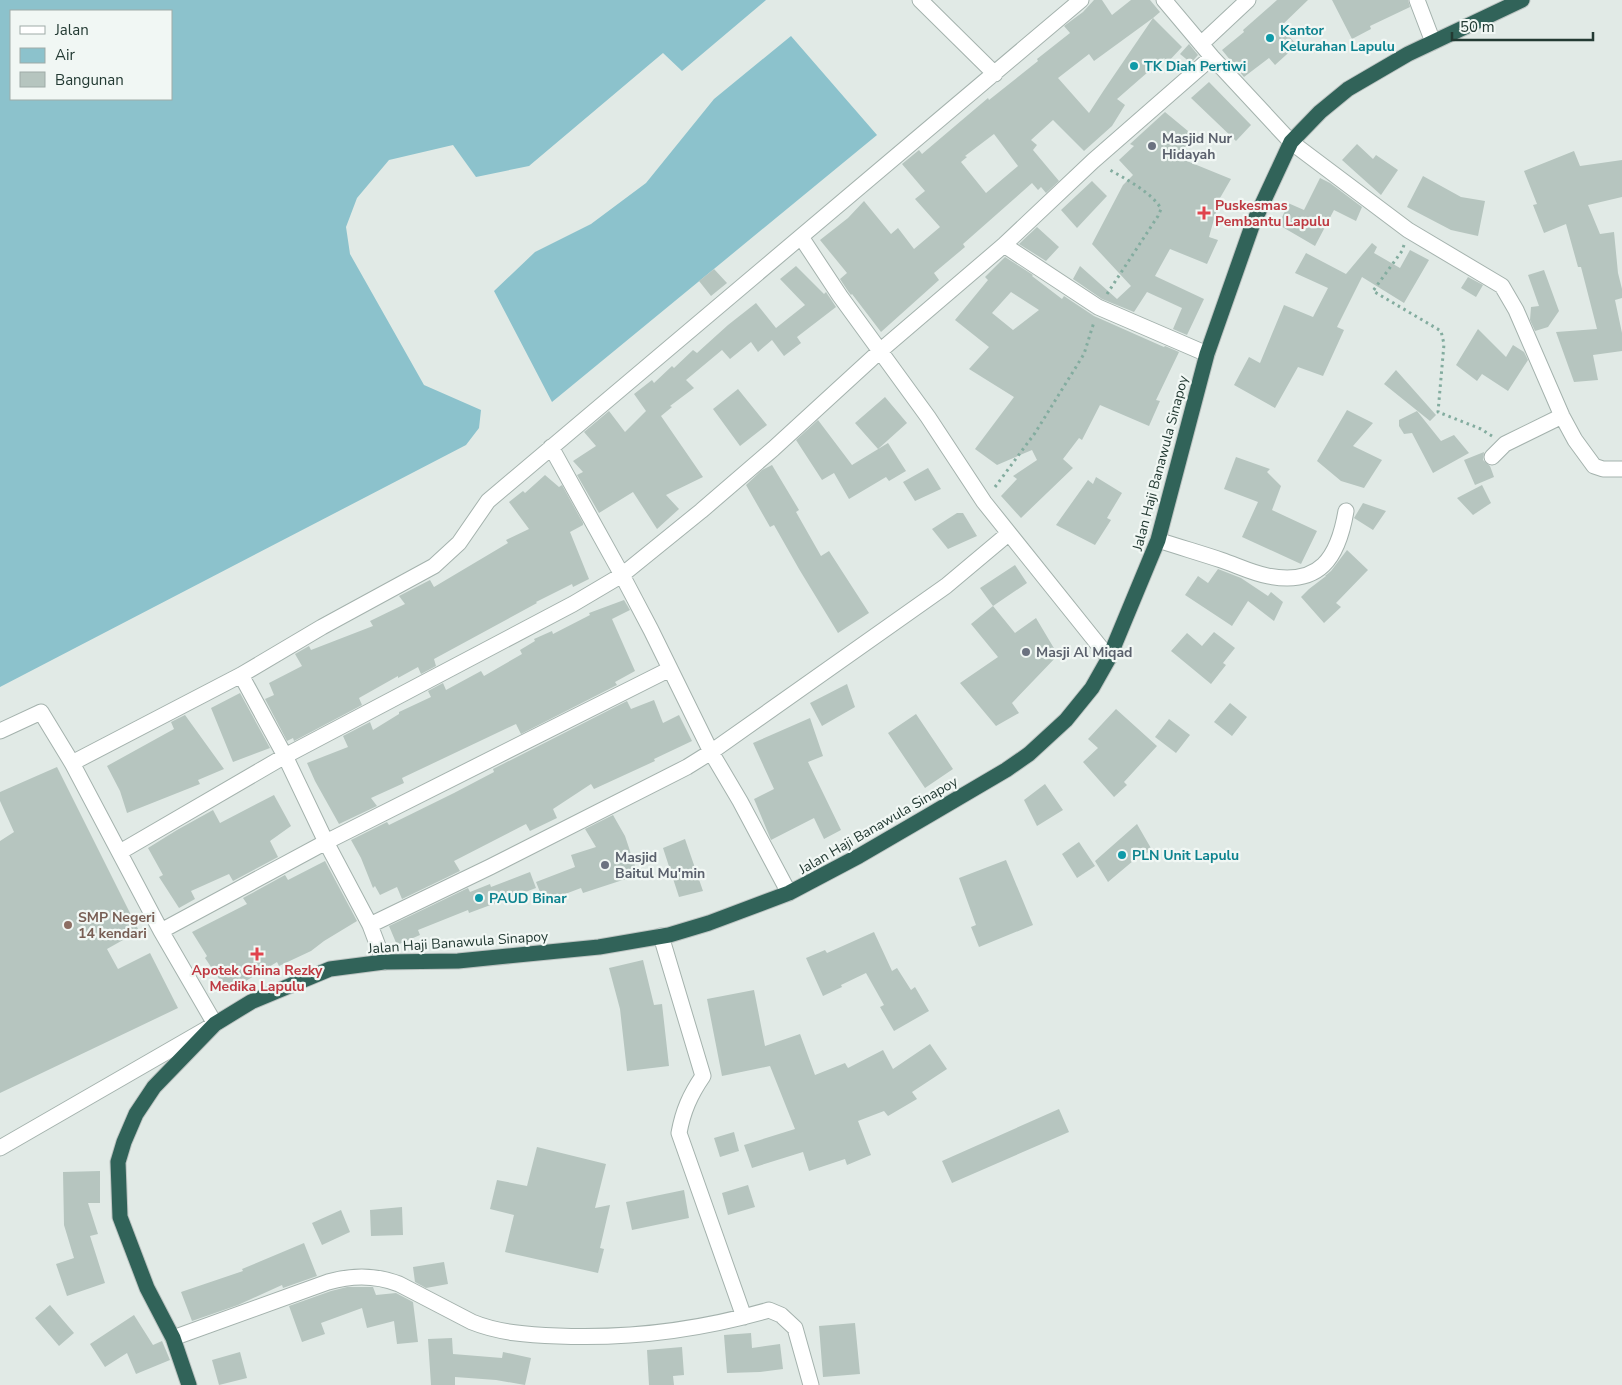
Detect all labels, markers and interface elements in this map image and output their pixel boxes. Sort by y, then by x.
legend [10,10,172,100]
scale bar [1452,10,1593,42]
text: 50 m [1460,17,1495,37]
text: Jalan [54,20,89,40]
place label: Kantor Kelurahan Lapulu [1280,21,1395,56]
marker: Kantor Kelurahan Lapulu [1264,32,1276,44]
text: Air [55,45,75,65]
place label: TK Diah Pertiwi [1144,57,1246,76]
marker: TK Diah Pertiwi [1128,60,1140,72]
text: Bangunan [55,70,124,90]
place label: Masjid Nur Hidayah [1162,129,1233,164]
marker: Masjid Nur Hidayah [1146,140,1158,152]
place label: Puskesmas Pembantu Lapulu [1215,196,1330,231]
marker: Puskesmas Pembantu Lapulu [1197,206,1211,220]
street label: Jalan Haji Banawula Sinapoy [1128,373,1193,554]
place label: Masji Al Miqad [1036,643,1132,662]
marker: Masji Al Miqad [1020,646,1032,658]
street label: Jalan Haji Banawula Sinapoy [794,772,962,879]
place label: PLN Unit Lapulu [1132,846,1239,865]
place label: Masjid Baitul Mu'min [615,848,705,883]
marker: PLN Unit Lapulu [1116,849,1128,861]
marker: Masjid Baitul Mu'min [599,859,611,871]
place label: PAUD Binar [489,889,567,908]
marker: PAUD Binar [473,892,485,904]
place label: SMP Negeri 14 kendari [78,908,155,943]
marker: SMP Negeri 14 kendari [62,919,74,931]
street label: Jalan Haji Banawula Sinapoy [366,927,550,958]
marker: Apotek Ghina Rezky Medika Lapulu [251,948,263,960]
place label: Apotek Ghina Rezky Medika Lapulu [192,961,323,996]

